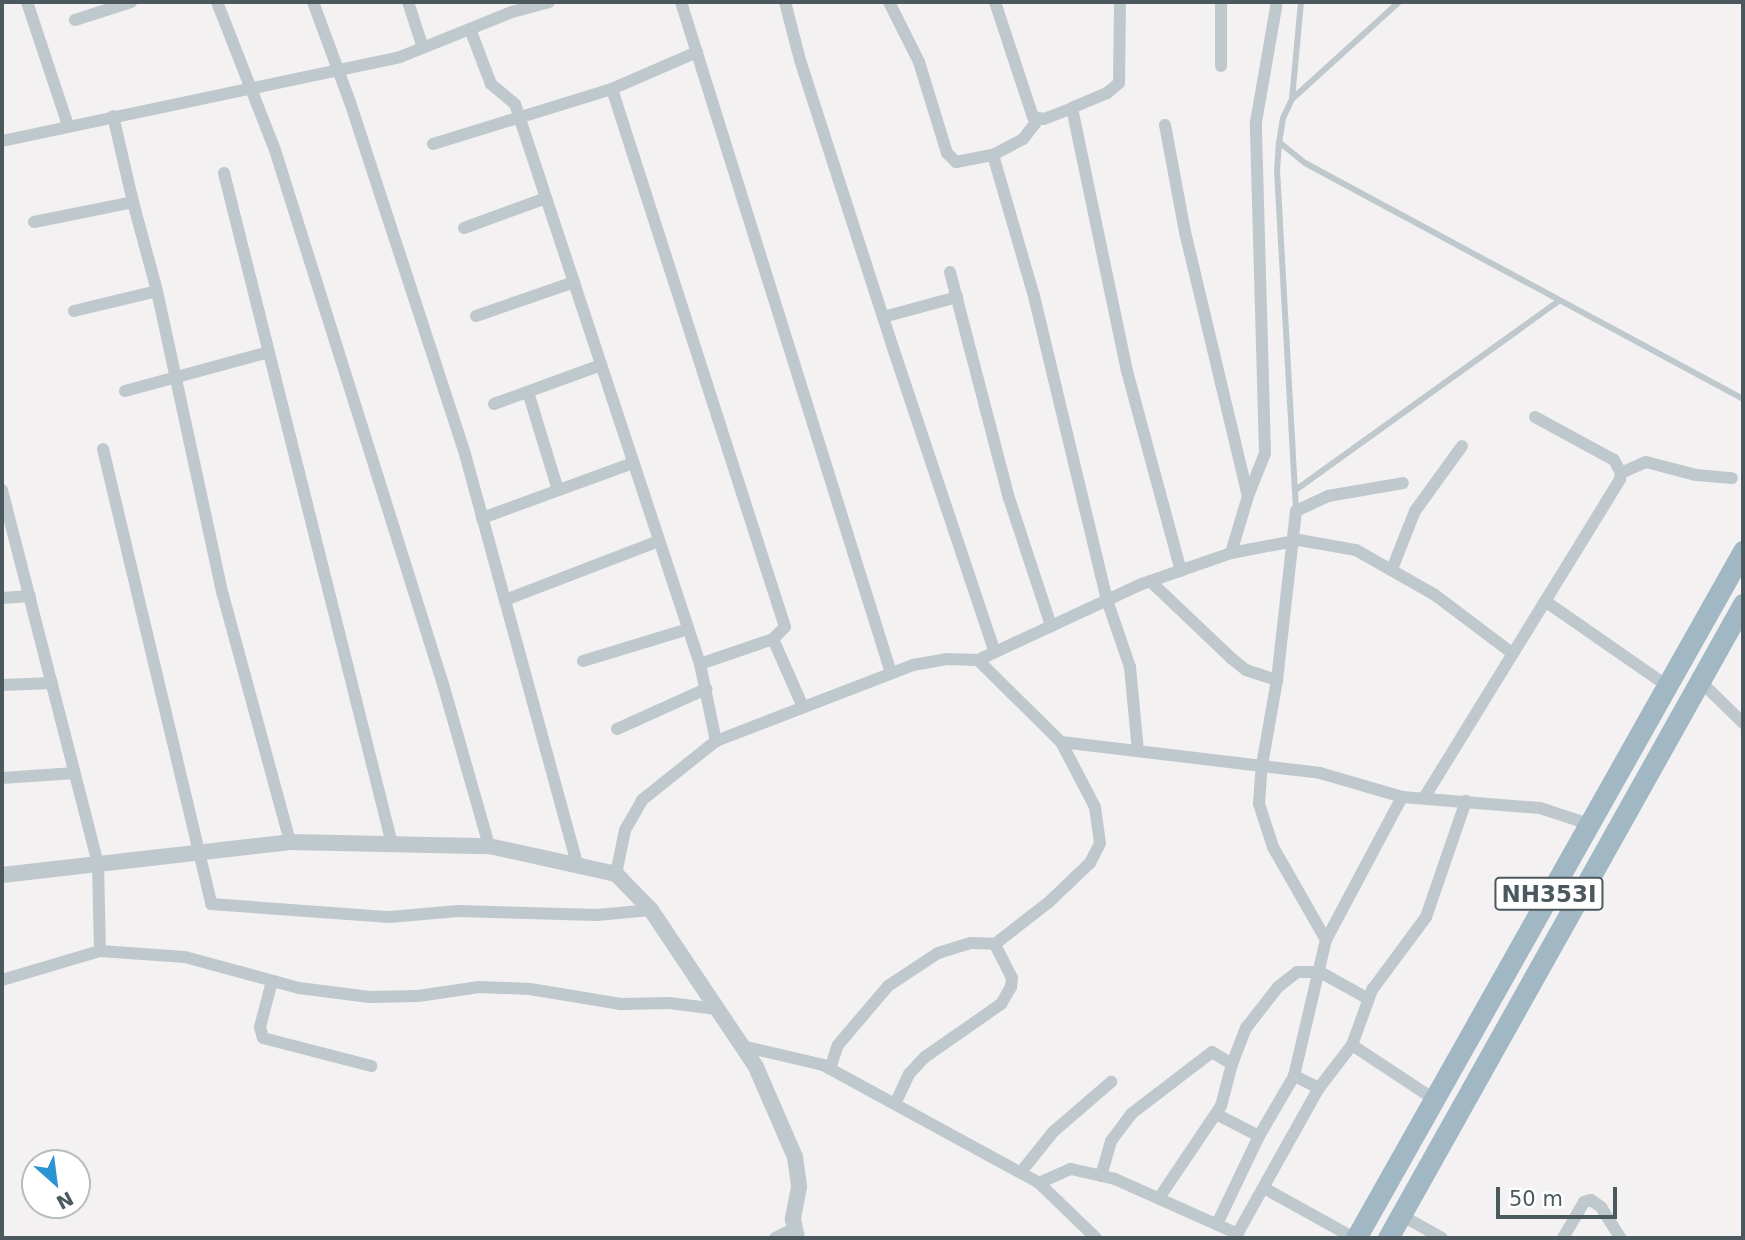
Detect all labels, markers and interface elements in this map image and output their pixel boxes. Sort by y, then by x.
road number: NH353I [1493,874,1605,914]
north arrow [21,1149,91,1219]
scale bar [1500,1174,1621,1218]
text: N [53,1187,77,1214]
text: 50 m [1509,1187,1563,1211]

